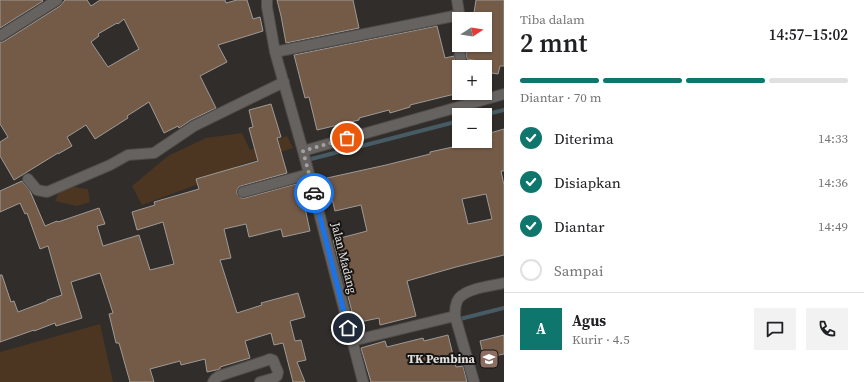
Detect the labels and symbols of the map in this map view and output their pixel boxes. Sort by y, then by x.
north arrow [452,12,492,52]
pin [330,121,364,155]
courier [294,173,334,213]
street label: Jalan Madang [327,220,361,295]
pin [331,311,365,345]
school or university icon: TK Pembina [478,348,500,370]
place label: TK Pembina [407,351,476,367]

